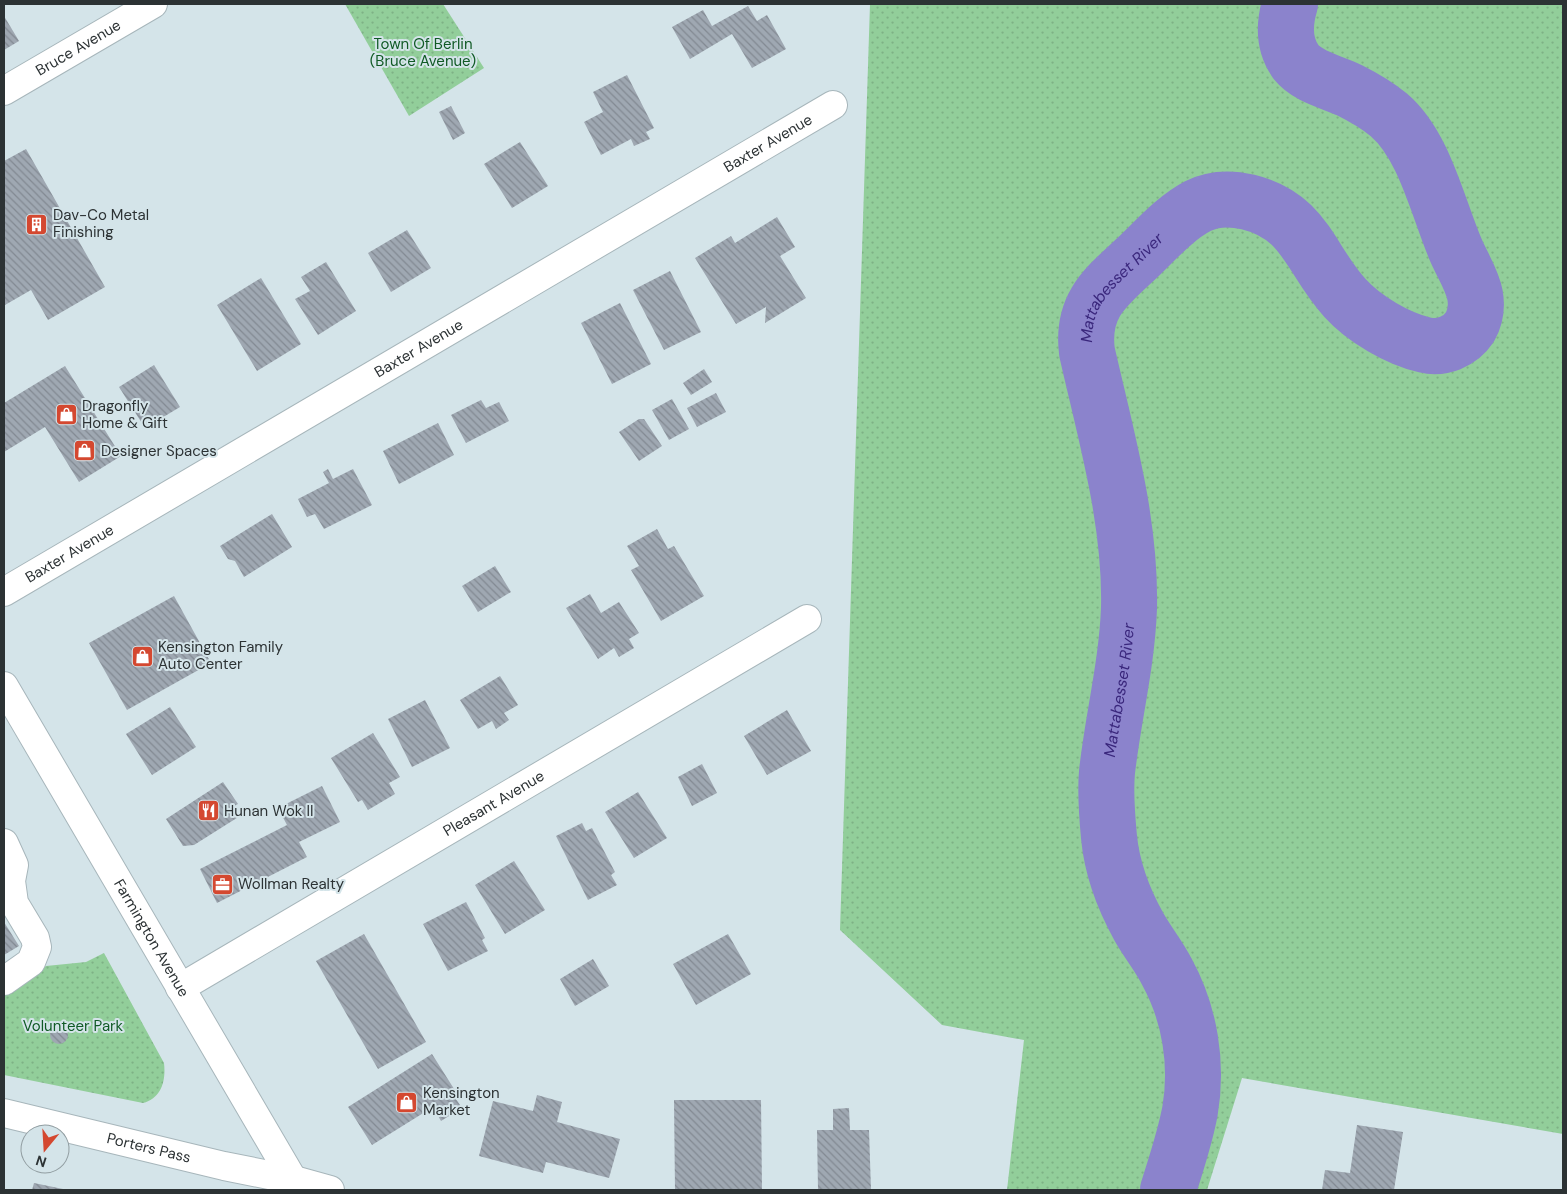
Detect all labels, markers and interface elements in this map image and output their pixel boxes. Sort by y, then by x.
street label: Bruce Avenue [32,15,124,80]
park label: Town Of Berlin (Bruce Avenue) [370,34,476,71]
street label: Baxter Avenue [720,109,816,177]
place label: Dav-Co Metal Finishing [53,205,149,242]
building icon: Dav-Co Metal Finishing [25,212,49,236]
water label: Mattabesset River [1076,227,1169,343]
street label: Baxter Avenue [371,315,467,382]
place label: Dragonfly Home & Gift [82,396,168,433]
shop icon: Dragonfly Home & Gift [54,403,78,427]
shop icon: Designer Spaces [73,439,97,463]
place label: Designer Spaces [101,441,217,461]
street label: Baxter Avenue [22,520,117,587]
water label: Mattabesset River [1099,621,1139,758]
place label: Kensington Family Auto Center [158,637,284,674]
shop icon: Kensington Family Auto Center [130,644,154,668]
street label: Pleasant Avenue [440,766,548,841]
restaurant icon: Hunan Wok II [196,799,220,823]
place label: Hunan Wok II [224,801,313,821]
office icon: Wollman Realty [210,872,234,896]
place label: Wollman Realty [238,874,345,894]
street label: Farmington Avenue [109,875,194,1001]
park label: Volunteer Park [23,1016,124,1036]
place label: Kensington Market [423,1083,500,1120]
shop icon: Kensington Market [395,1090,419,1114]
north arrow [20,1124,70,1174]
street label: Porters Pass [105,1128,193,1168]
text: N [33,1151,49,1172]

